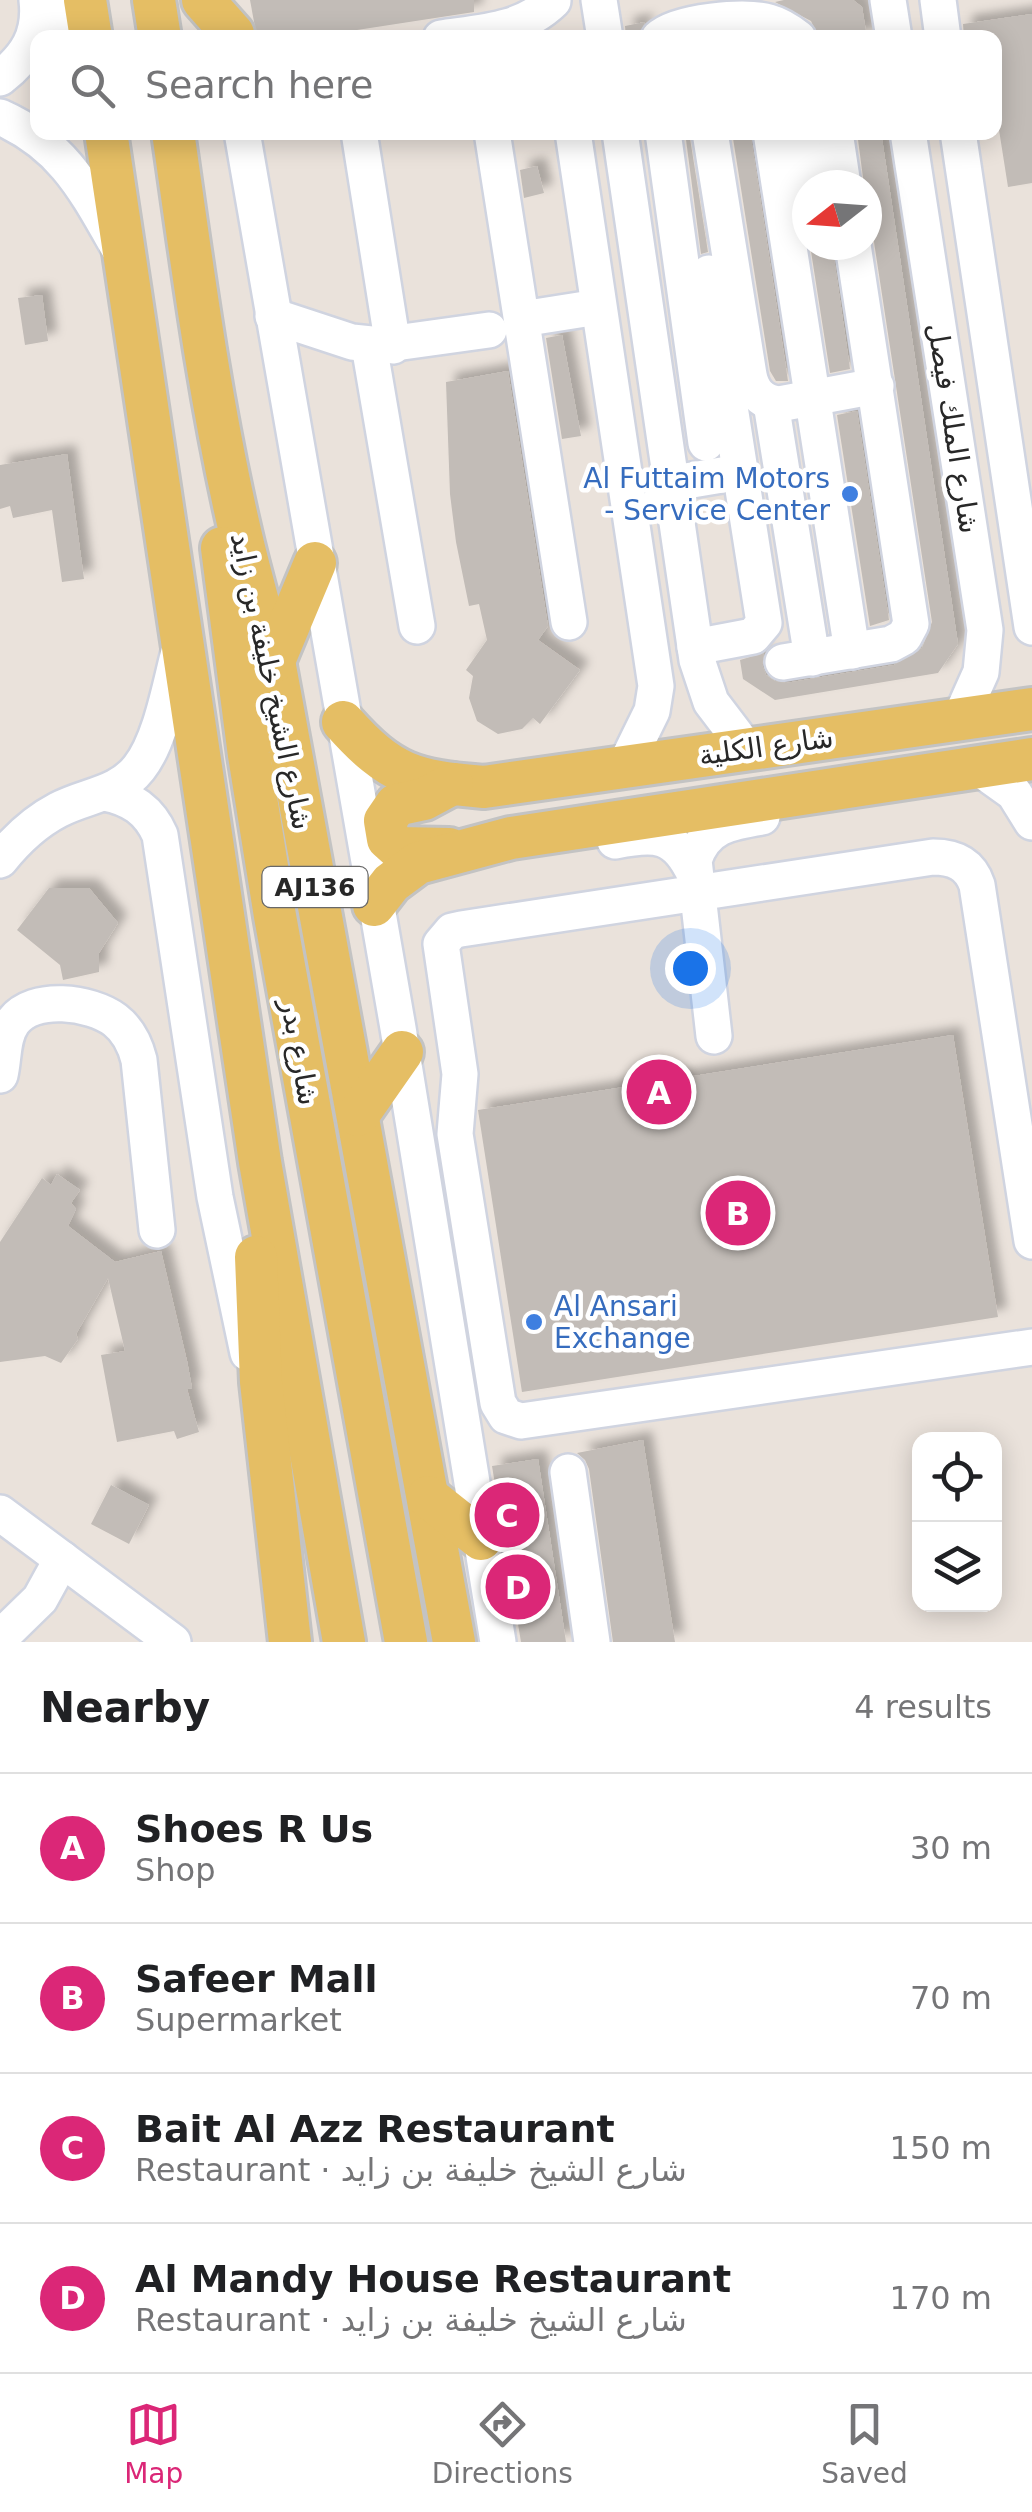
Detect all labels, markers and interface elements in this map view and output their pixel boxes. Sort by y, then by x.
search box [30,30,1002,140]
icon: search [65,58,120,113]
text: Search here [145,63,373,107]
north arrow [792,170,882,260]
street label: شارع الملك فيصل [921,320,986,536]
place label: Al Futtaim Motors - Service Center [583,462,830,527]
marker: Al Futtaim Motors - Service Center [839,483,861,505]
street label: شارع الشيخ خليفة بن زايد [224,530,319,833]
street label: شارع الكلية [697,721,836,772]
road number: AJ136 [262,867,368,907]
your location [665,943,716,994]
street label: شارع بدر [274,994,325,1108]
pin: A [626,1054,692,1130]
pin: B [706,1176,770,1250]
place label: Al Ansari Exchange [554,1290,691,1355]
marker: Al Ansari Exchange [523,1311,545,1333]
map controls [912,1432,1002,1612]
button: locate [912,1432,1002,1522]
pin: C [474,1478,540,1552]
button: layers [912,1522,1002,1612]
pin: D [486,1550,550,1624]
text: Nearby [40,1683,210,1732]
text: 4 results [854,1688,992,1726]
text: Shoes R Us [135,1807,373,1851]
text: A [60,1829,85,1867]
text: 30 m [910,1829,992,1867]
text: Shop [135,1851,215,1889]
text: Safeer Mall [135,1957,378,2001]
text: B [60,1979,85,2017]
text: 70 m [910,1979,992,2017]
text: Supermarket [135,2001,342,2039]
text: Bait Al Azz Restaurant [135,2107,615,2151]
text: C [61,2129,84,2167]
text: 150 m [890,2129,992,2167]
text: Restaurant · شارع الشيخ خليفة بن زايد [135,2151,687,2189]
text: Al Mandy House Restaurant [135,2257,731,2301]
text: D [59,2279,86,2317]
text: 170 m [890,2279,992,2317]
text: Restaurant · شارع الشيخ خليفة بن زايد [135,2301,687,2339]
tab: Map [124,2397,183,2490]
tab: Directions [432,2397,573,2490]
tab: Saved [821,2397,908,2490]

